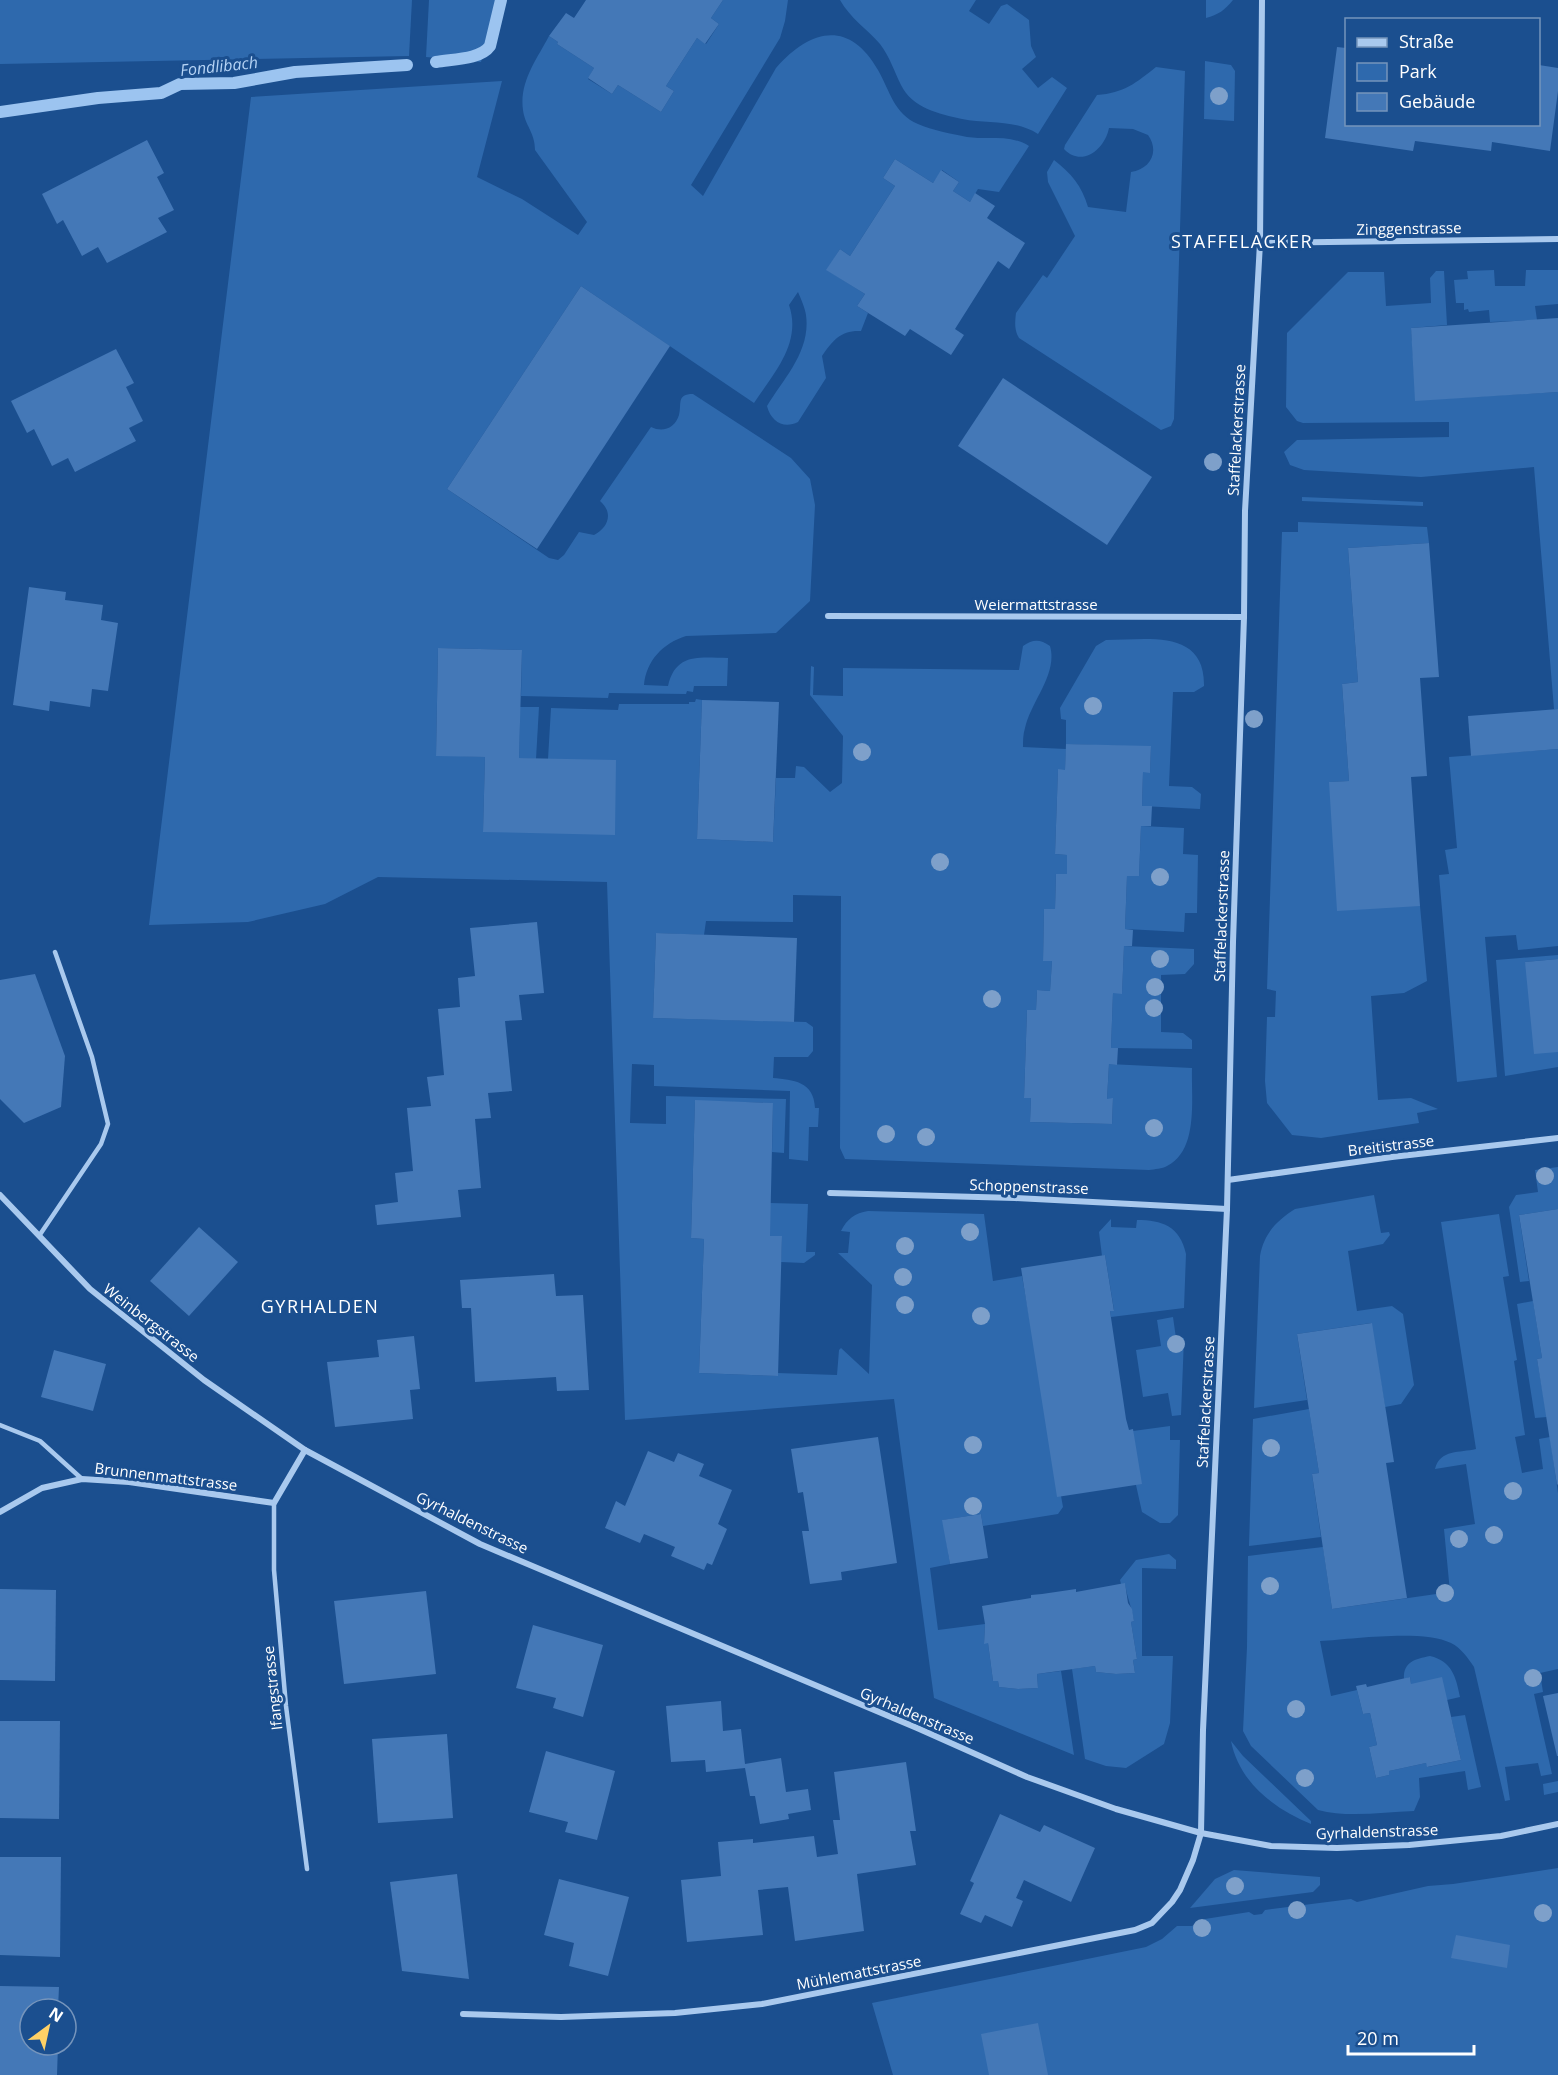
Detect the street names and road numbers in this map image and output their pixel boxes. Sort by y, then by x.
street label: Zinggenstrasse [1356,217,1462,239]
street label: Staffelackerstrasse [1223,364,1249,496]
street label: Weiermattstrasse [974,594,1098,614]
street label: Staffelackerstrasse [1209,850,1233,982]
street label: Breitistrasse [1347,1130,1435,1160]
street label: Schoppenstrasse [969,1174,1089,1198]
street label: Weinbergstrasse [99,1278,204,1366]
street label: Staffelackerstrasse [1192,1336,1218,1468]
street label: Brunnenmattstrasse [94,1457,239,1495]
street label: Gyrhaldenstrasse [413,1486,532,1558]
street label: Ifangstrasse [258,1645,286,1731]
street label: Gyrhaldenstrasse [857,1682,978,1748]
street label: Gyrhaldenstrasse [1315,1819,1438,1843]
street label: Mühlemattstrasse [795,1950,923,1994]

